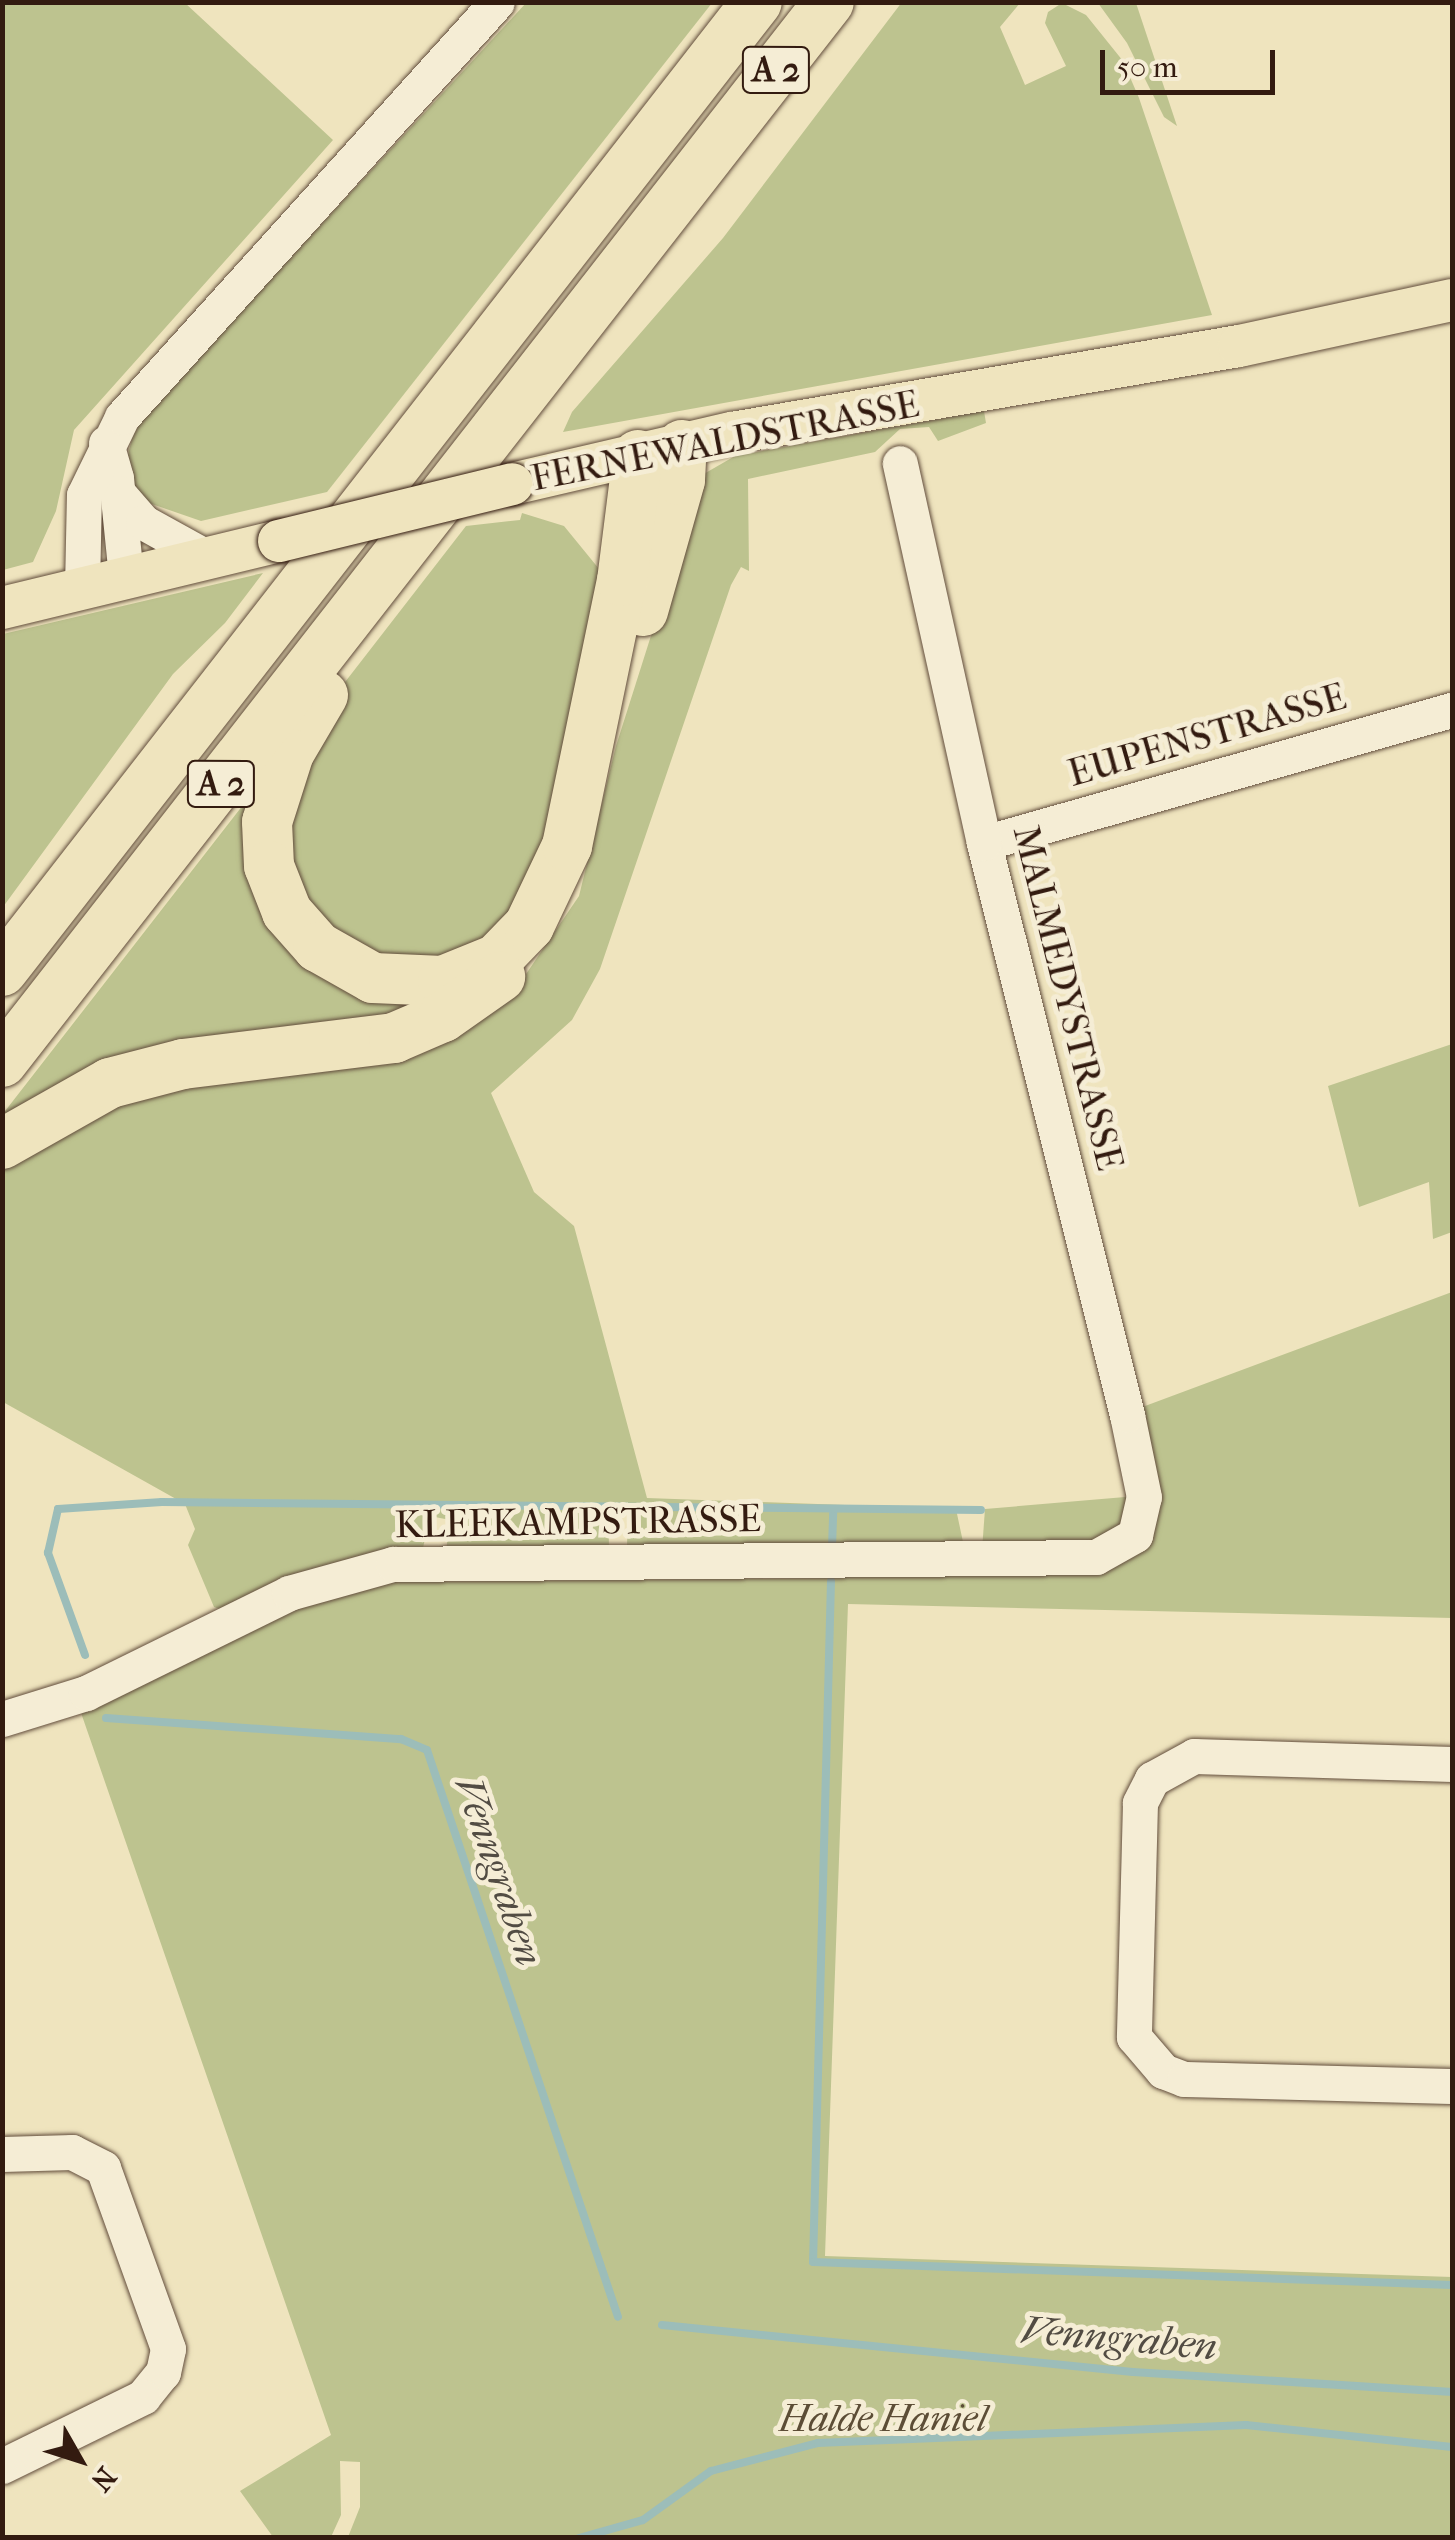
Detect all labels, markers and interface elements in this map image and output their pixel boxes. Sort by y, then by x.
scale bar [1105,30,1280,92]
road number: A 2 [741,40,811,100]
text: 50 m [1117,50,1178,85]
street label: FERNEWALDSTRASSE [527,381,923,501]
street label: EUPENSTRASSE [1063,674,1351,796]
road number: A 2 [186,754,256,814]
street label: MALMEDYSTRASSE [1003,821,1133,1175]
street label: KLEEKAMPSTRASSE [394,1496,762,1548]
water label: Venngraben [444,1770,554,1972]
water label: Venngraben [1019,2306,1219,2370]
park label: Halde Haniel [779,2396,987,2442]
north arrow [30,2410,130,2510]
text: N [84,2461,123,2498]

